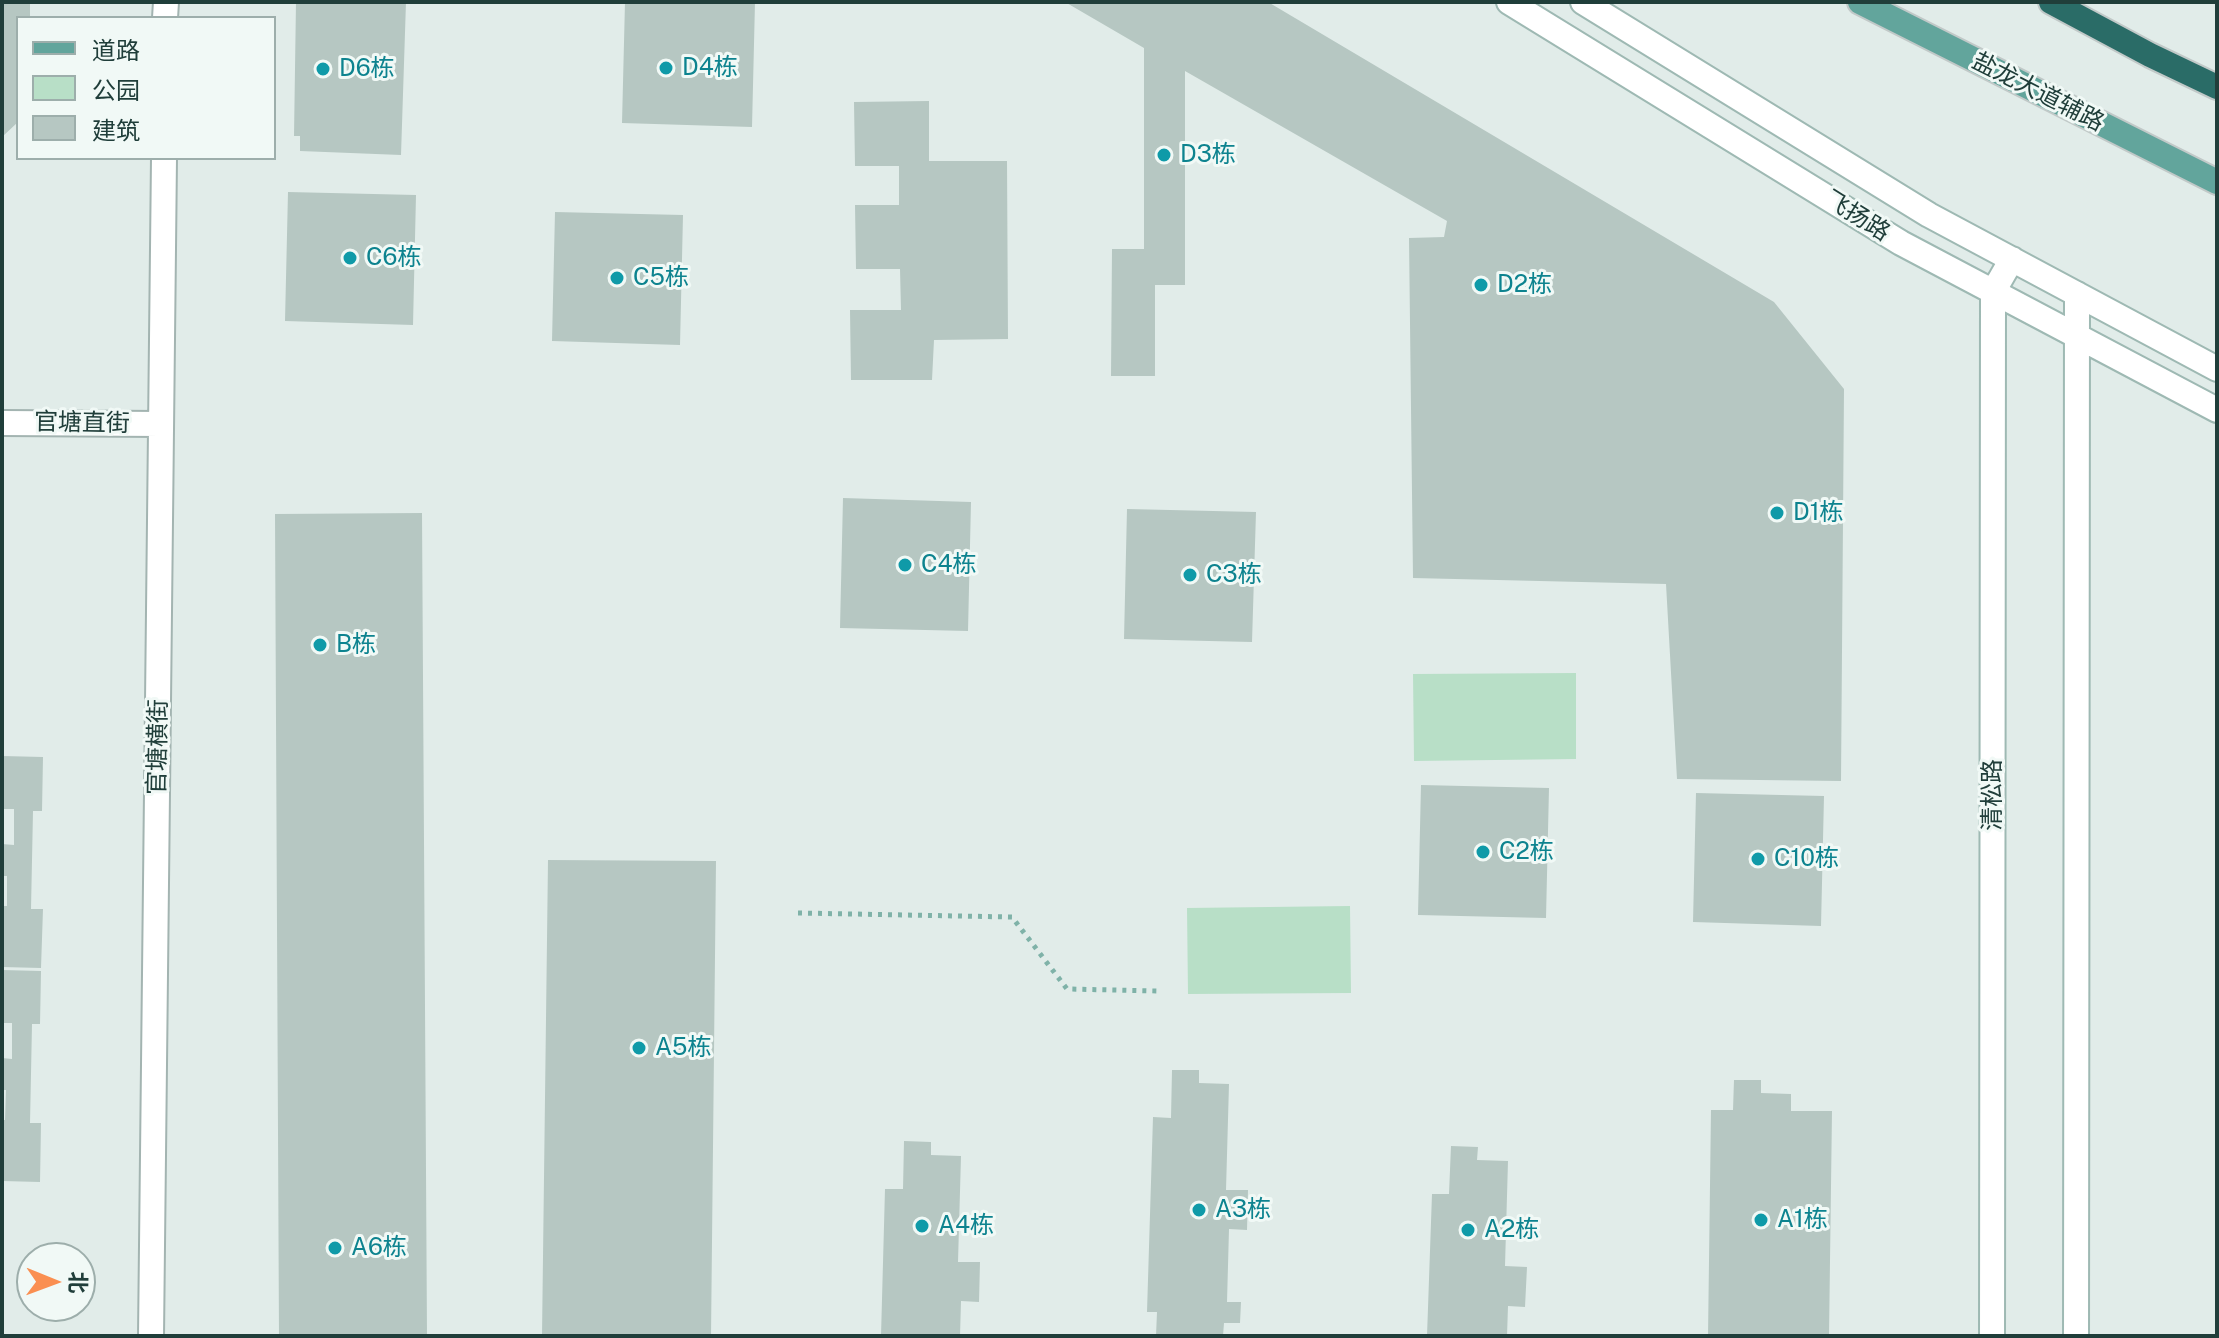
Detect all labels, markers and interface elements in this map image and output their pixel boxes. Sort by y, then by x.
legend [16,16,276,160]
text: 道路 [92,36,140,64]
street label: 盐龙大道辅路 [1967,46,2109,138]
place label: D4栋 [682,54,738,82]
place label: D6栋 [339,55,395,83]
marker: D4栋 [657,59,675,77]
marker: D6栋 [314,60,332,78]
text: 公园 [92,76,140,104]
text: 建筑 [92,116,140,144]
place label: D3栋 [1180,141,1236,169]
marker: D3栋 [1155,146,1173,164]
street label: 飞扬路 [1819,185,1895,247]
place label: C6栋 [366,244,421,272]
marker: C6栋 [341,249,359,267]
place label: C5栋 [633,264,689,292]
marker: C5栋 [608,269,626,287]
place label: D2栋 [1497,271,1552,299]
marker: D2栋 [1472,276,1490,294]
street label: 官塘直街 [34,408,130,438]
place label: D1栋 [1793,499,1843,527]
marker: D1栋 [1768,504,1786,522]
place label: C4栋 [921,551,977,579]
marker: C4栋 [896,556,914,574]
place label: C3栋 [1206,561,1262,589]
marker: C3栋 [1181,566,1199,584]
place label: B栋 [336,631,376,659]
marker: B栋 [311,636,329,654]
street label: 官塘横街 [143,699,173,795]
street label: 清松路 [1979,759,2007,831]
place label: C2栋 [1499,838,1554,866]
marker: C2栋 [1474,843,1492,861]
place label: C10栋 [1774,845,1839,873]
marker: C10栋 [1749,850,1767,868]
place label: A5栋 [655,1034,711,1062]
marker: A5栋 [630,1039,648,1057]
place label: A3栋 [1215,1196,1271,1224]
marker: A3栋 [1190,1201,1208,1219]
place label: A1栋 [1777,1206,1828,1234]
marker: A1栋 [1752,1211,1770,1229]
place label: A4栋 [938,1212,994,1240]
place label: A2栋 [1484,1216,1539,1244]
marker: A4栋 [913,1217,931,1235]
marker: A2栋 [1459,1221,1477,1239]
place label: A6栋 [351,1234,407,1262]
marker: A6栋 [326,1239,344,1257]
north arrow [16,1242,96,1322]
text: 北 [65,1271,91,1294]

